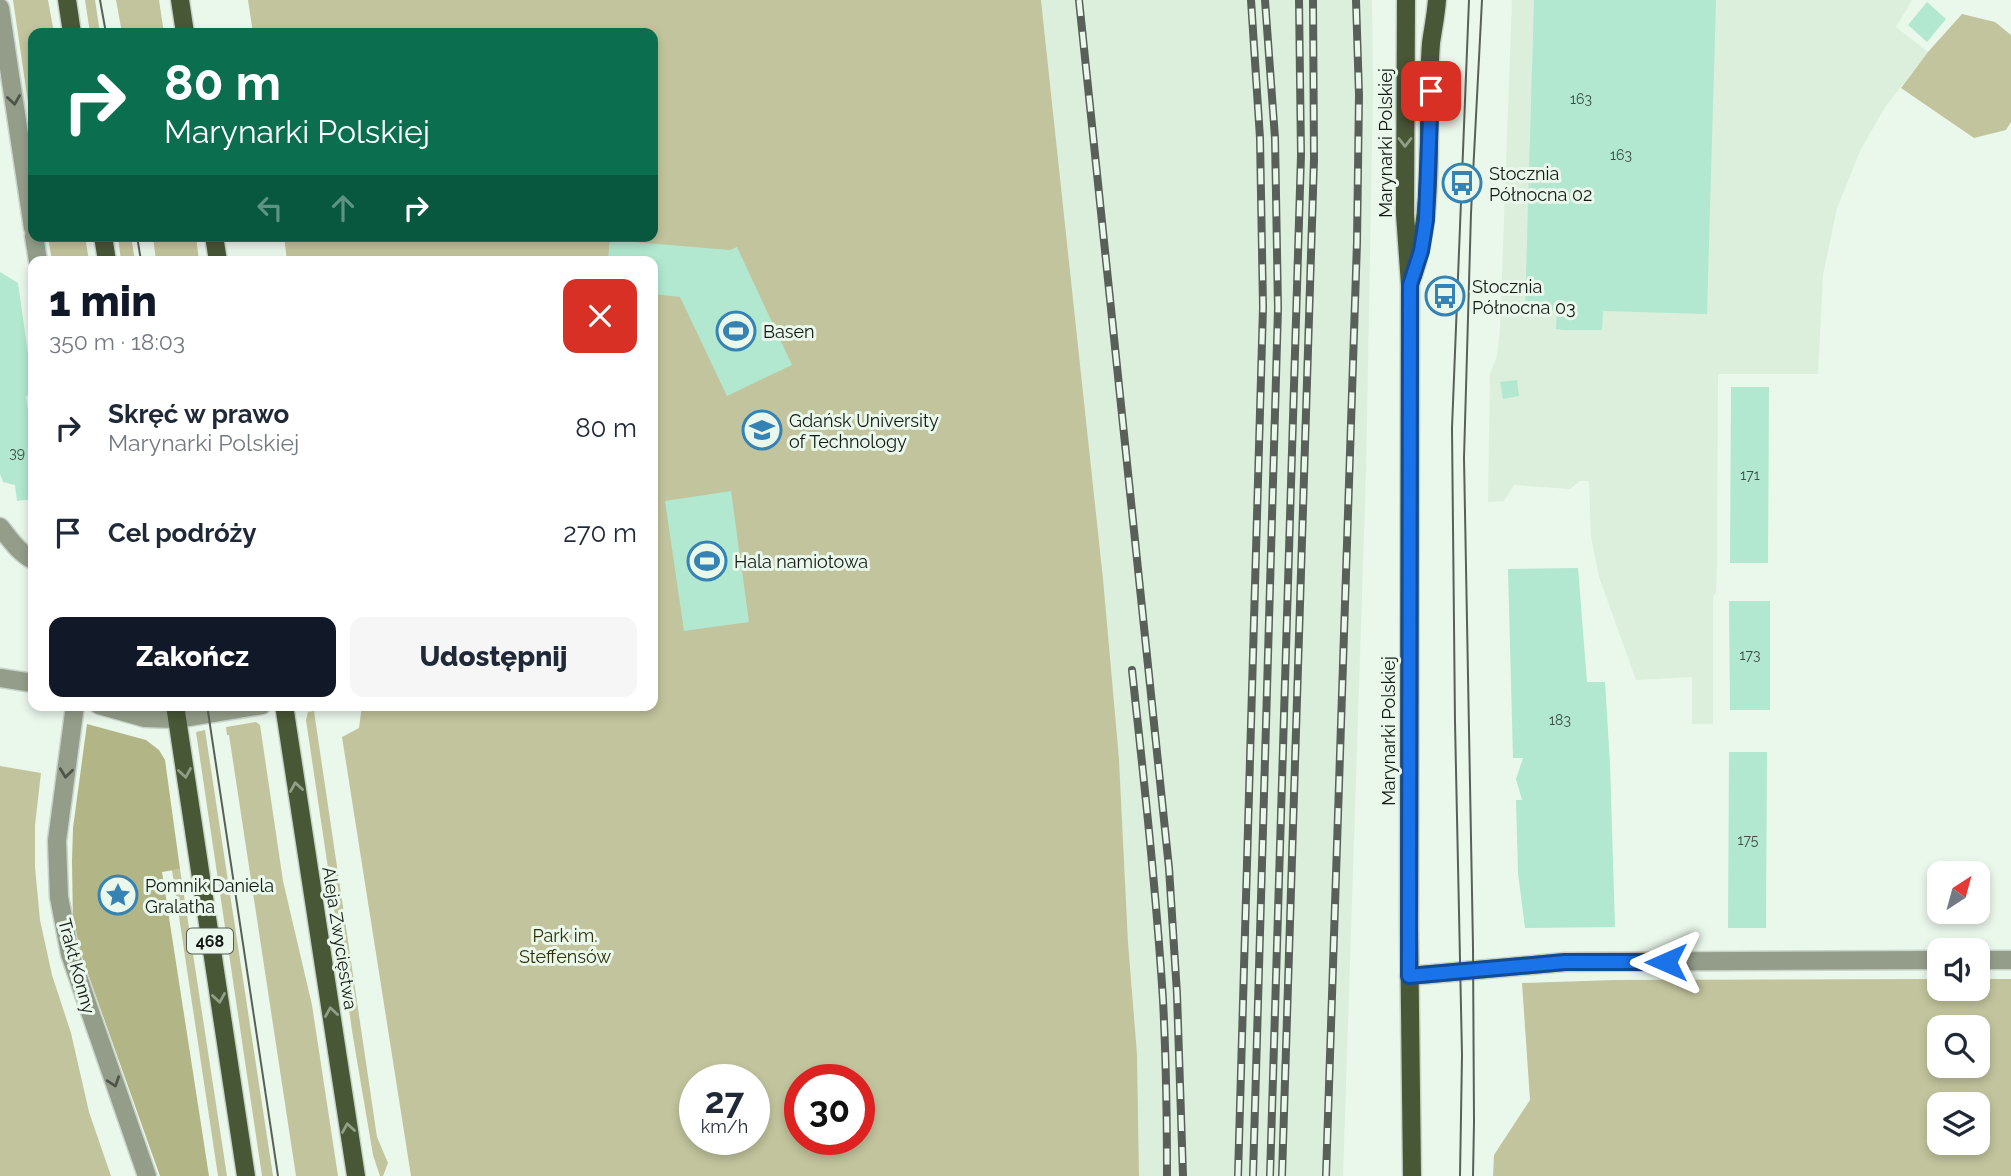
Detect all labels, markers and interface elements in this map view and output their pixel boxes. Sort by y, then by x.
text: 80 m [164,54,281,111]
icon: right [49,56,140,147]
pin [1401,61,1461,121]
street label: Marynarki Polskiej [1375,68,1396,218]
icon: arrive [1412,72,1450,110]
house number: 163 [1570,91,1592,107]
one-way arrow [6,94,21,106]
text: Marynarki Polskiej [164,113,430,150]
one-way arrow [1397,137,1413,147]
house number: 163 [1610,147,1632,163]
bus stop icon: Stocznia Północna 02 [1441,162,1483,204]
place label: Stocznia Północna 02 [1489,163,1592,205]
icon: left [251,189,289,227]
icon: ahead [324,189,362,227]
icon: right [397,189,435,227]
bus stop icon: Stocznia Północna 03 [1424,275,1466,317]
place label: Stocznia Północna 03 [1472,276,1576,318]
text: 1 min [49,277,157,326]
button: close [563,279,637,353]
sports icon: Basen [715,310,757,352]
place label: Basen [763,321,815,342]
text: 350 m · 18:03 [49,328,185,355]
text: Skręć w prawo [108,399,289,429]
icon: right [49,409,87,447]
school or university icon: Gdańsk University of Technology [741,409,783,451]
place label: Gdańsk University of Technology [789,410,939,452]
text: 80 m [575,413,637,443]
text: Marynarki Polskiej [108,429,299,456]
house number: 39 [9,445,25,461]
house number: 171 [1740,467,1760,483]
icon: arrive [49,514,87,552]
text: Cel podróży [108,518,257,548]
text: 270 m [563,518,637,548]
sports icon: Hala namiotowa [686,540,728,582]
place label: Hala namiotowa [734,551,868,572]
button: Zakończ [49,617,336,697]
button: Udostępnij [350,617,637,697]
house number: 173 [1740,647,1760,663]
street label: Marynarki Polskiej [1378,656,1399,806]
house number: 183 [1549,712,1571,728]
one-way arrow [59,767,74,779]
one-way arrow [177,767,192,779]
one-way arrow [289,782,304,793]
house number: 175 [1738,832,1759,848]
north arrow [1927,861,1990,924]
map controls [1927,861,1990,1155]
street label: Aleja Zwycięstwa [318,865,362,1011]
place icon: Pomnik Daniela Gralatha [97,874,139,916]
place label: Pomnik Daniela Gralatha [145,875,274,917]
street label: Trakt Konny [54,916,100,1016]
park label: Park im. Steffensów [519,925,611,967]
position arrow [1629,925,1703,999]
road number: 468 [187,928,233,953]
button: sound [1927,938,1990,1001]
one-way arrow [211,992,226,1004]
one-way arrow [323,1007,338,1018]
button: search [1927,1015,1990,1078]
speed limit sign: 30 [784,1064,875,1155]
one-way arrow [106,1075,120,1088]
text: 27 [705,1080,744,1121]
button: layers [1927,1092,1990,1155]
text: km/h [701,1116,748,1137]
one-way arrow [341,1122,356,1134]

